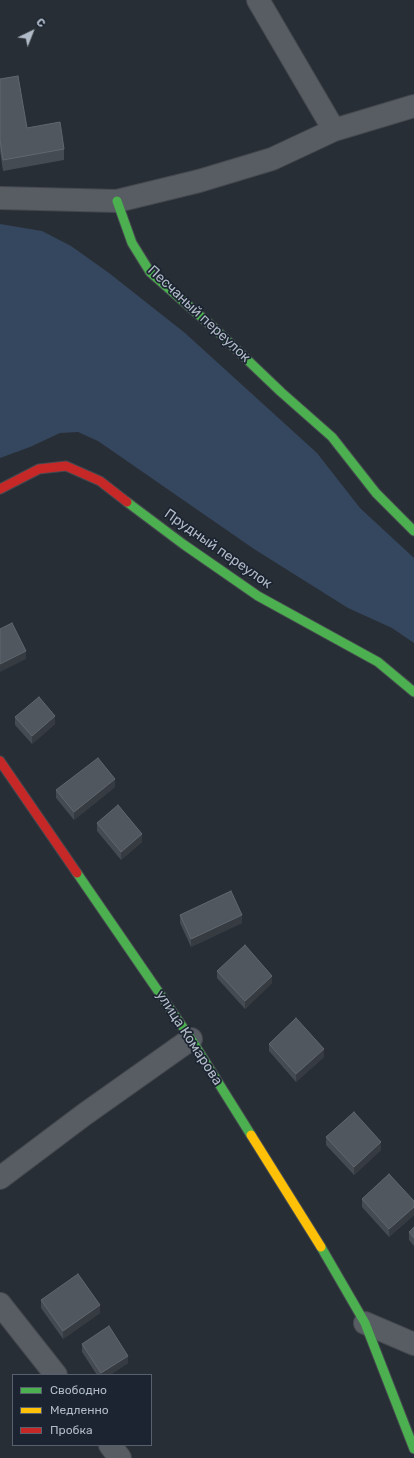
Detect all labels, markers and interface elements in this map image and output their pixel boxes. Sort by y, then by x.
north arrow [12,12,52,52]
text: С [33,15,48,30]
street label: Песчаный переулок [144,262,254,366]
street label: Прудный переулок [161,506,275,592]
street label: улица Комарова [152,988,226,1088]
legend [12,1374,152,1446]
text: Свободно [50,1383,107,1397]
text: Медленно [50,1403,109,1417]
text: Пробка [50,1423,93,1437]

